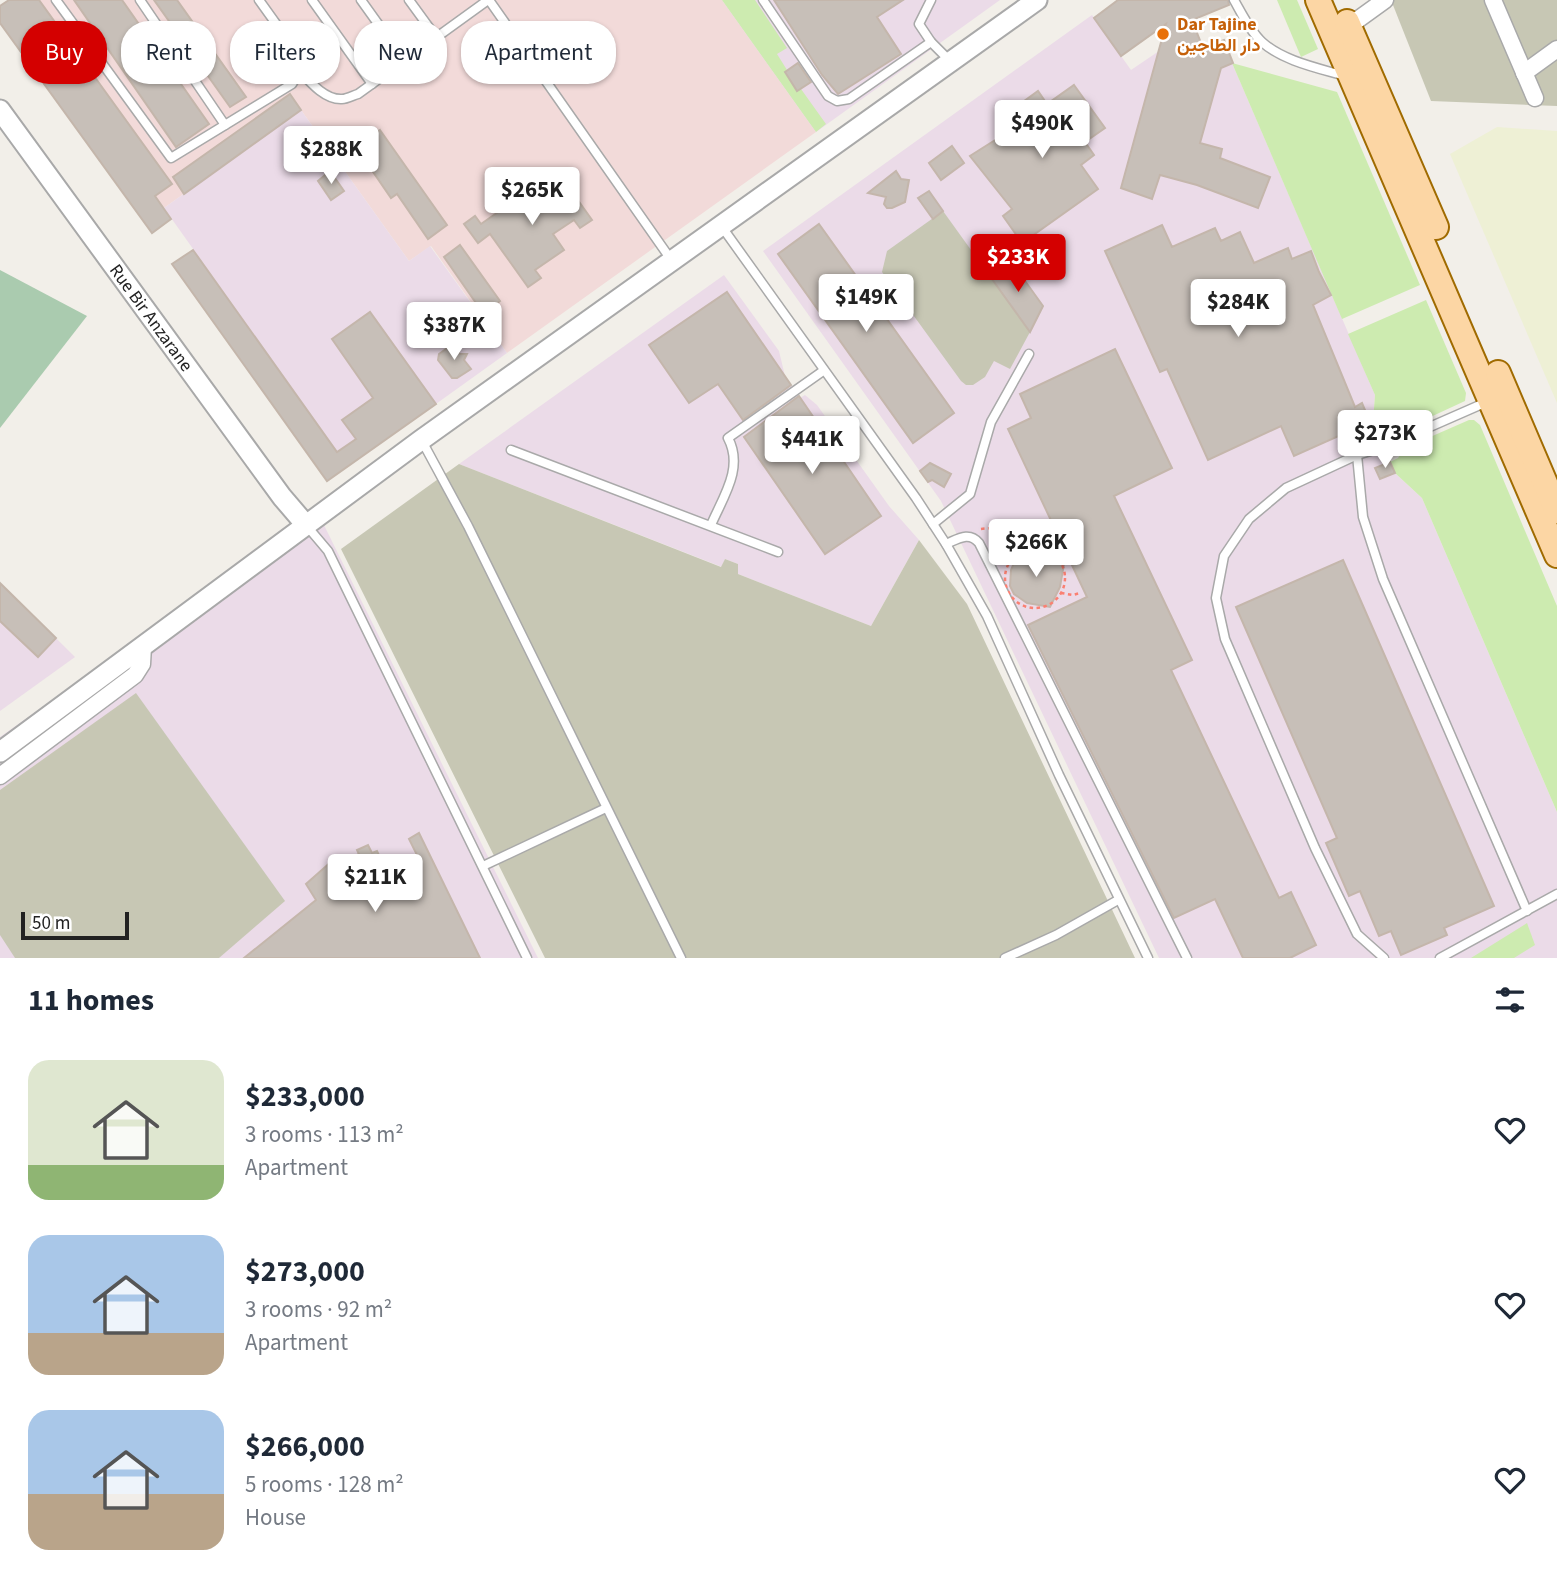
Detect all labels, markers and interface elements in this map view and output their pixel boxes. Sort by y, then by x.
place label: Dar Tajine دار الطاجين [1177,12,1261,58]
chip: Buy [21,21,107,84]
chip: Rent [121,21,216,84]
chip: Filters [230,21,340,84]
chip: New [354,21,447,84]
chip: Apartment [461,21,616,84]
marker: Dar Tajine دار الطاجين [1155,26,1171,42]
pin: $490K [993,100,1091,160]
text: $490K [1011,106,1073,139]
pin: $288K [282,127,380,186]
text: $288K [300,132,362,165]
pin: $265K [483,168,581,227]
text: $265K [501,173,563,206]
pin: $233K [969,234,1067,294]
text: $233K [987,240,1049,273]
street label: Rue Bir Anzarane [103,259,199,377]
pin: $149K [817,274,915,334]
text: $149K [835,280,897,313]
pin: $284K [1189,280,1287,339]
text: $284K [1207,285,1269,318]
pin: $387K [405,302,503,362]
text: $387K [423,308,485,341]
pin: $273K [1336,410,1434,470]
pin: $441K [763,416,861,476]
text: $273K [1354,416,1416,449]
text: $441K [781,422,843,455]
pin: $266K [987,520,1085,579]
text: $266K [1005,525,1067,558]
pin: $211K [326,855,424,914]
text: $211K [344,860,406,893]
scale bar [21,909,130,941]
text: 50 m [32,910,70,937]
text: 11 homes [28,979,154,1022]
icon: filters [1491,981,1529,1019]
text: $233,000 [245,1075,365,1118]
icon: home [84,1088,168,1172]
icon: heart [1491,1111,1529,1149]
text: 3 rooms · 113 m² [245,1118,404,1151]
text: Apartment [245,1151,348,1184]
text: $273,000 [245,1250,365,1293]
icon: home [84,1263,168,1347]
icon: heart [1491,1286,1529,1324]
text: 3 rooms · 92 m² [245,1293,392,1326]
text: Apartment [245,1326,348,1359]
text: $266,000 [245,1425,365,1468]
icon: home [84,1438,168,1522]
icon: heart [1491,1461,1529,1499]
text: 5 rooms · 128 m² [245,1468,404,1501]
text: House [245,1501,306,1534]

